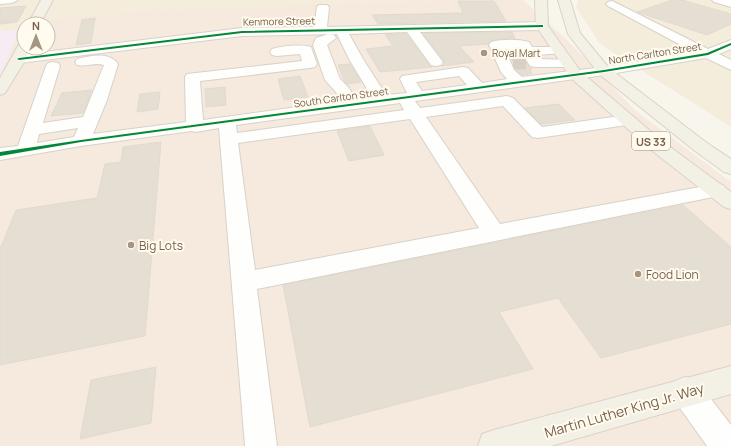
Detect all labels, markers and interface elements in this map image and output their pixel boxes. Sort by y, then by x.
street label: Kenmore Street [243,13,315,29]
north arrow [16,16,56,56]
text: N [32,18,40,33]
street label: North Carlton Street [607,39,703,67]
place label: Royal Mart [492,46,541,60]
marker: Royal Mart [479,48,489,58]
street label: South Carlton Street [293,83,389,111]
road number: US 33 [632,132,670,150]
place label: Big Lots [139,237,183,254]
marker: Big Lots [126,240,136,250]
place label: Food Lion [646,266,699,283]
marker: Food Lion [633,269,643,279]
street label: Martin Luther King Jr. Way [542,378,706,442]

